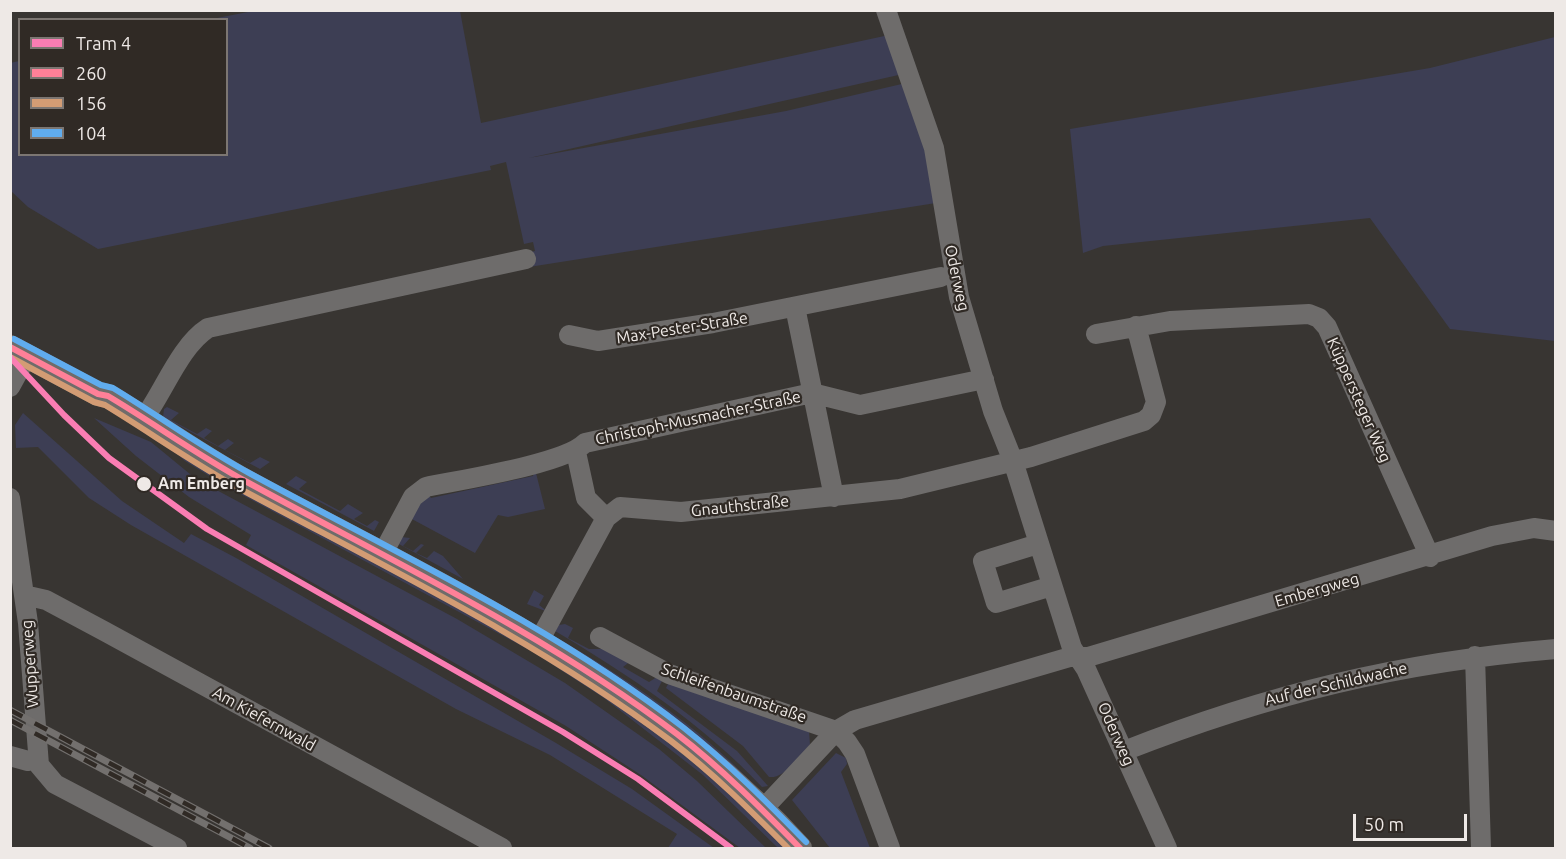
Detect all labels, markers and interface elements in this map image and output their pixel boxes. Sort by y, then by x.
legend [18,18,228,156]
text: Tram 4 [76,33,131,53]
text: 260 [76,63,106,83]
text: 156 [76,93,106,113]
text: 104 [76,123,106,143]
street label: Oderweg [941,243,973,313]
street label: Max-Pester-Straße [615,308,749,348]
street label: Küppersteger Weg [1323,335,1395,465]
street label: Christoph-Musmacher-Straße [593,387,803,449]
place label: Am Emberg [158,474,245,494]
marker: Am Emberg [135,475,153,493]
street label: Gnauthstraße [690,491,790,521]
street label: Embergweg [1273,569,1361,611]
street label: Wupperweg [17,619,43,709]
street label: Auf der Schildwache [1263,658,1409,710]
street label: Schleifenbaumstraße [659,659,809,727]
street label: Am Kiefernwald [209,683,319,755]
street label: Oderweg [1094,699,1138,769]
scale bar [1356,802,1470,840]
text: 50 m [1364,814,1404,834]

